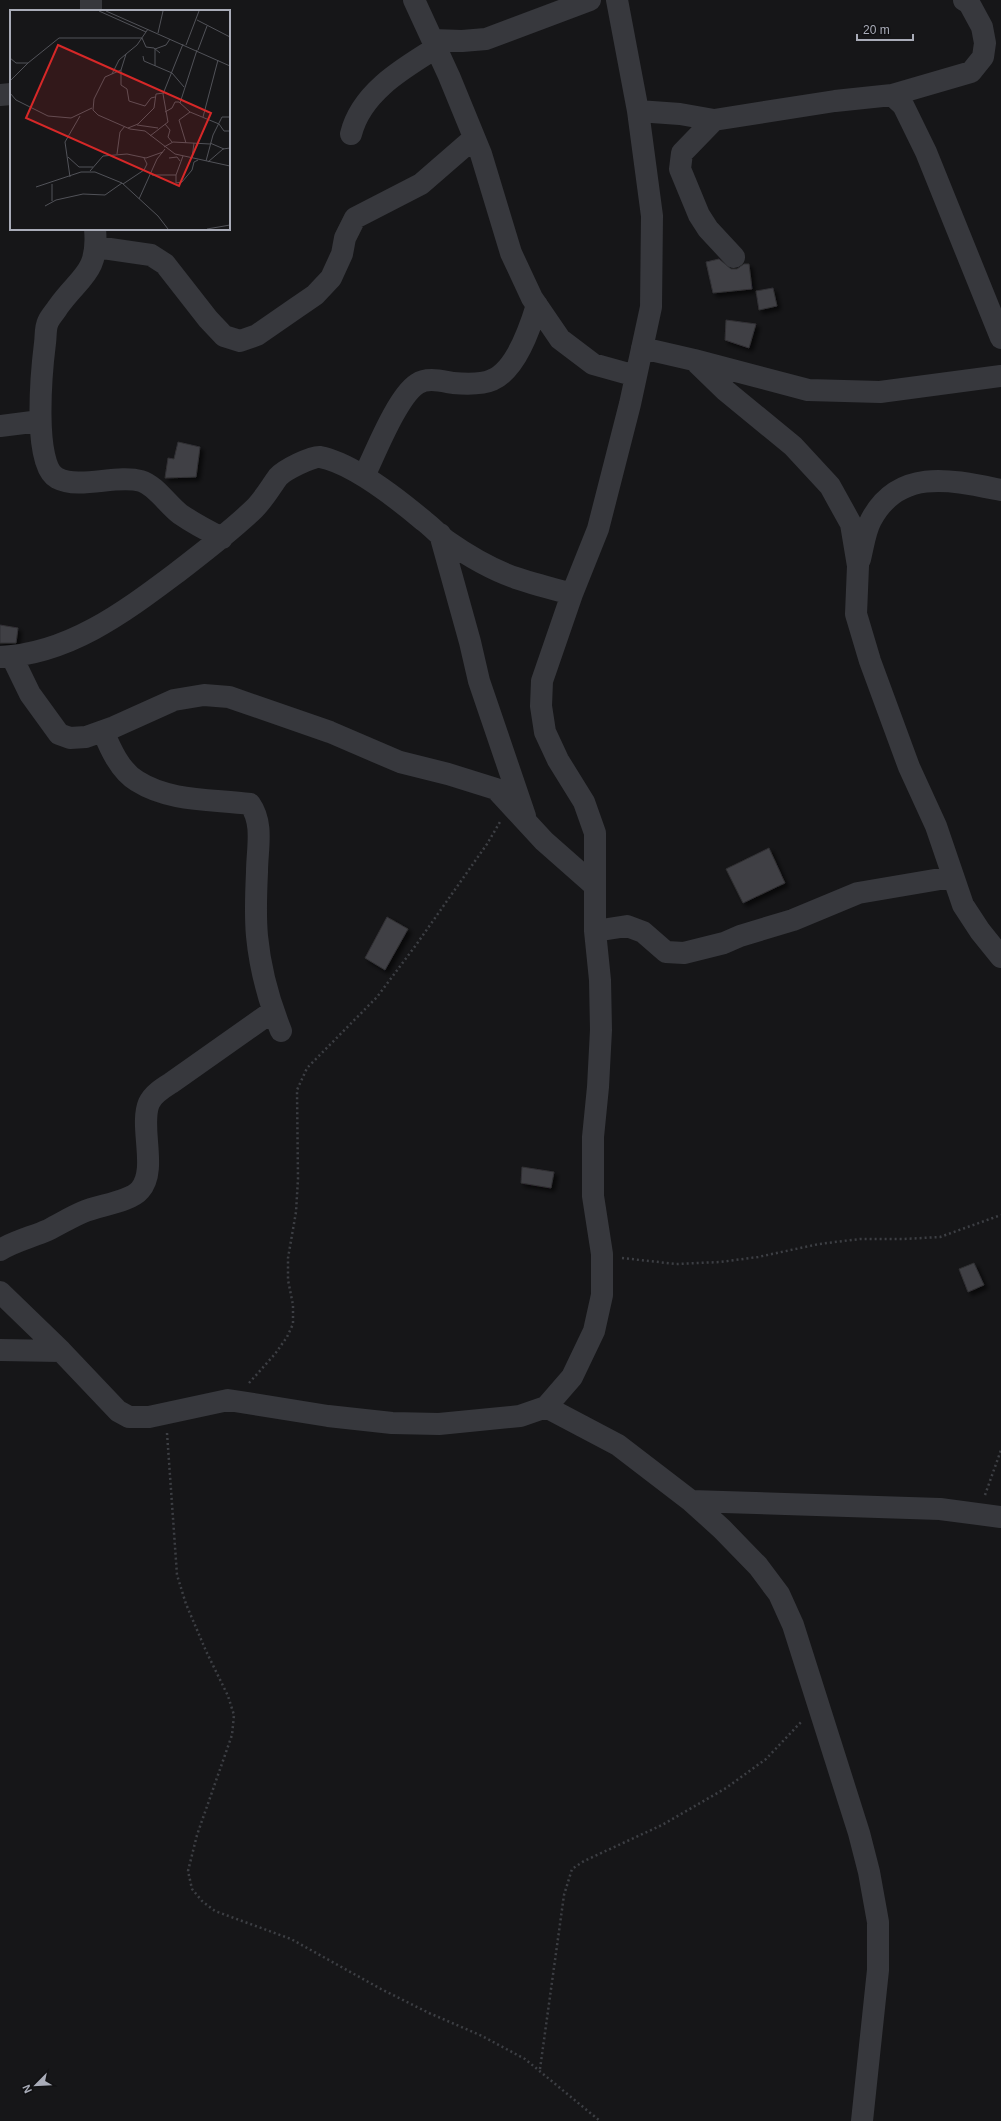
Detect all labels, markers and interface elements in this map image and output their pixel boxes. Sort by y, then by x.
inset map [10,10,230,230]
scale bar [857,16,913,42]
text: 20 m [863,23,890,37]
north arrow [16,2065,56,2105]
text: N [20,2083,34,2095]

